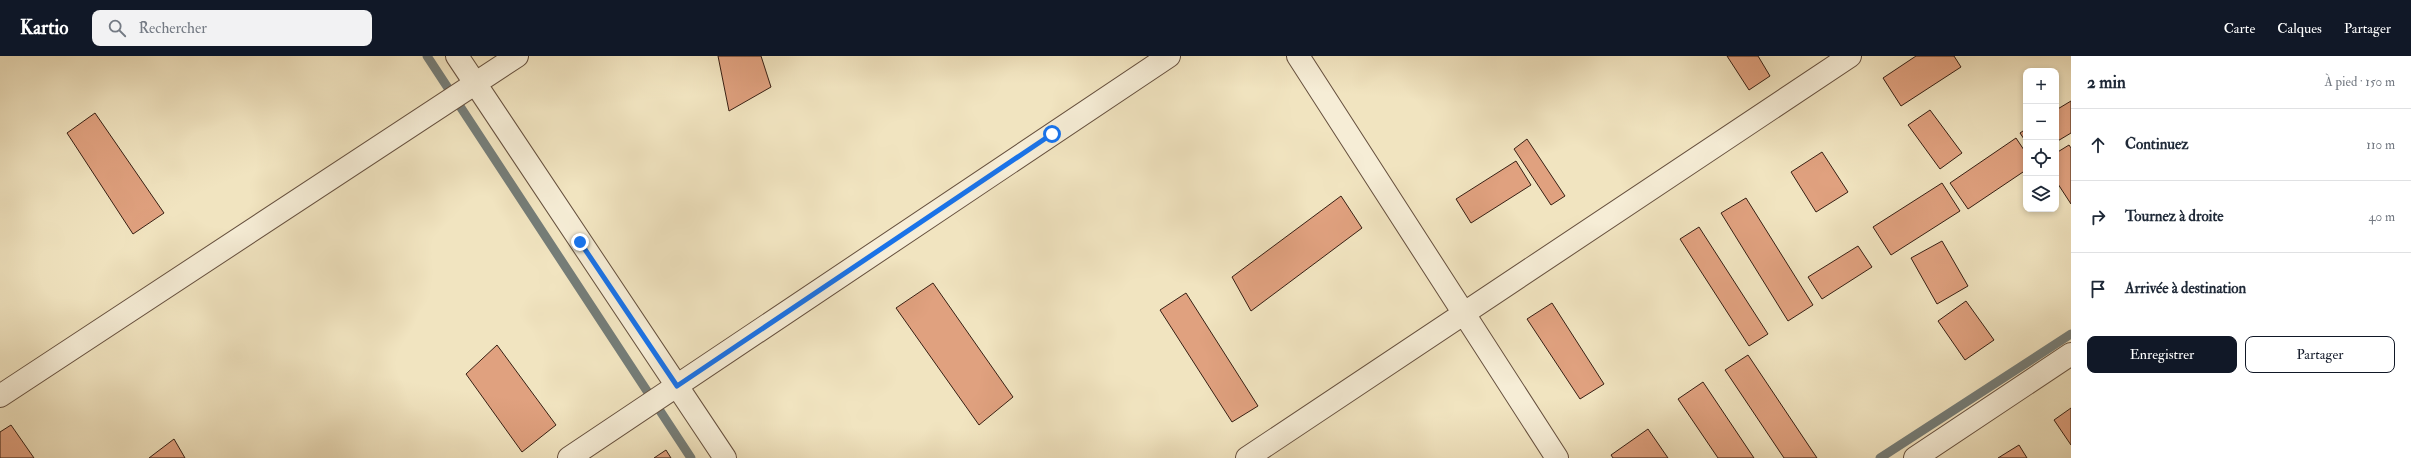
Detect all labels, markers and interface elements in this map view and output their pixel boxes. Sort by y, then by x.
search box [92,10,372,46]
text: Kartio [20,16,68,40]
icon: search [106,17,128,39]
text: Rechercher [138,19,207,38]
text: Carte [2224,20,2255,37]
text: Calques [2277,20,2322,37]
text: Partager [2344,20,2391,37]
map controls [2023,68,2059,212]
button: + [2023,68,2059,104]
text: 2 min [2087,72,2126,93]
text: À pied · 150 m [2325,74,2395,90]
button: − [2023,104,2059,140]
route start [1043,125,1061,143]
icon: ahead [2087,134,2109,156]
text: Continuez [2125,135,2189,154]
text: 110 m [2366,137,2395,153]
button: locate [2023,140,2059,176]
button: layers [2023,176,2059,212]
icon: right [2087,206,2109,228]
text: Tournez à droite [2125,207,2224,226]
text: 40 m [2369,209,2395,225]
route end [571,233,589,251]
icon: arrive [2087,278,2109,300]
text: Arrivée à destination [2125,279,2246,298]
button: Enregistrer [2087,336,2237,373]
button: Partager [2245,336,2395,373]

